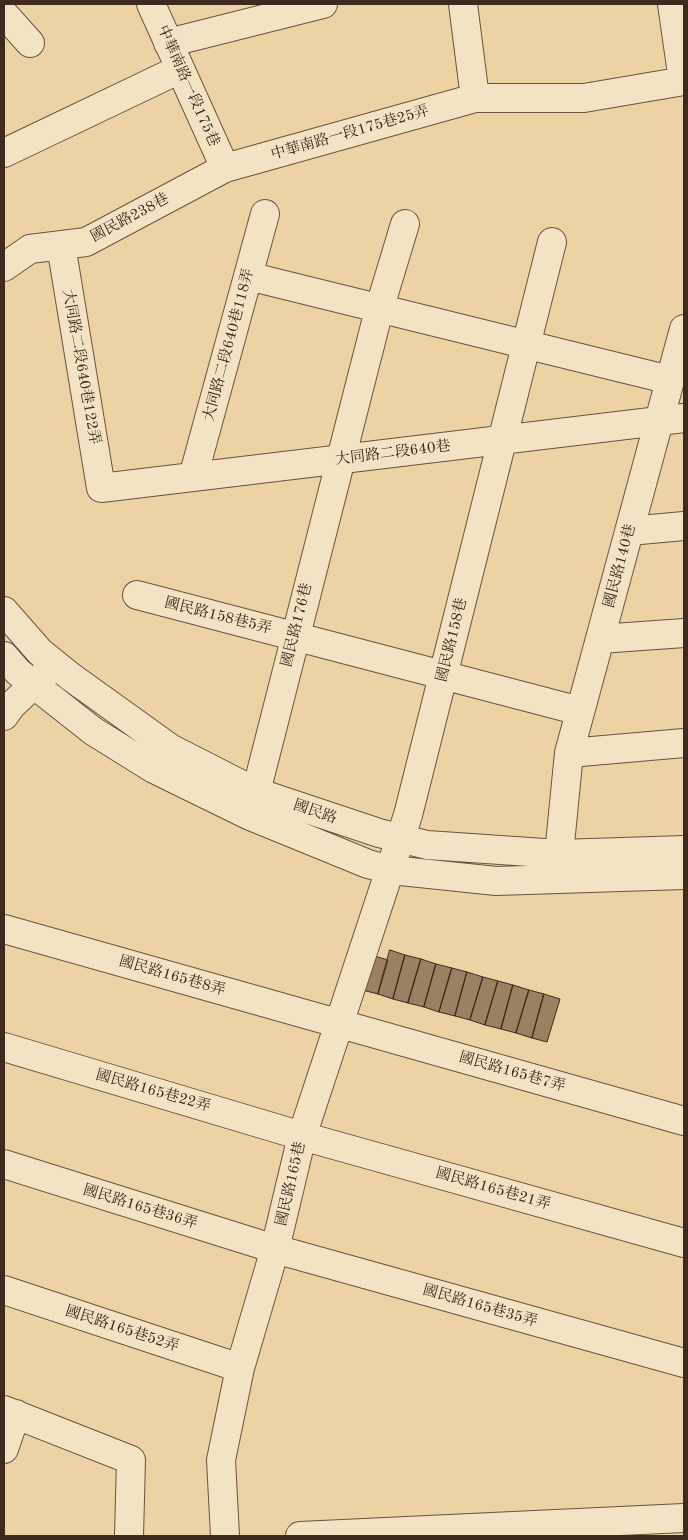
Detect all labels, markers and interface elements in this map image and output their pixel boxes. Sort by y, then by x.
street label: 中華南路一段175巷 [153,22,223,150]
street label: 中華南路一段175巷25弄 [269,102,431,164]
street label: 國民路238巷 [88,190,172,246]
street label: 大同路二段640巷118弄 [200,267,258,423]
street label: 大同路二段640巷122弄 [58,288,104,446]
street label: 大同路二段640巷 [334,437,452,469]
street label: 國民路140巷 [600,522,640,610]
street label: 國民路176巷 [278,581,316,669]
street label: 國民路158巷5弄 [163,594,273,638]
street label: 國民路158巷 [433,596,471,684]
street label: 國民路 [291,796,339,828]
street label: 國民路165巷8弄 [117,952,227,1000]
street label: 國民路165巷7弄 [457,1048,567,1096]
street label: 國民路165巷22弄 [94,1066,212,1116]
street label: 國民路165巷 [273,1140,309,1228]
street label: 國民路165巷21弄 [434,1164,552,1214]
street label: 國民路165巷36弄 [81,1181,199,1233]
street label: 國民路165巷35弄 [421,1281,539,1331]
street label: 國民路165巷52弄 [63,1302,181,1356]

